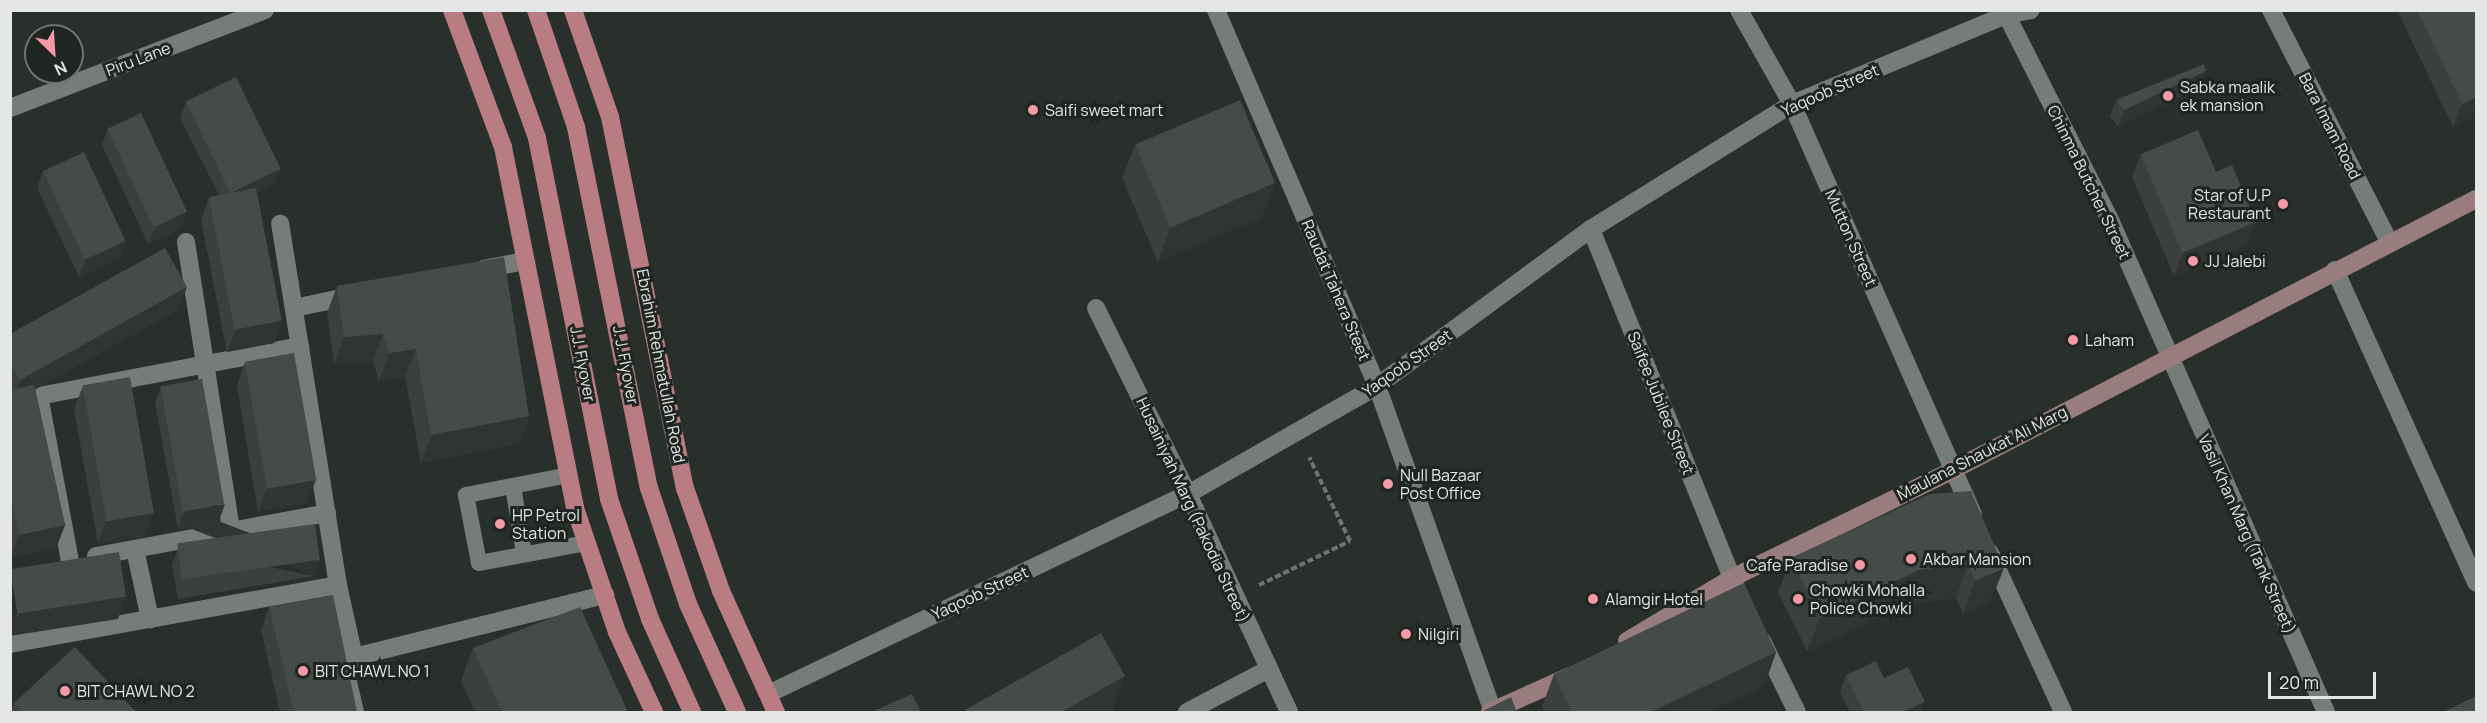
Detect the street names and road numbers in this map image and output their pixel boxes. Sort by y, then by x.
street label: Piru Lane [103,38,173,80]
street label: Yaqoob Street [1778,60,1882,120]
street label: Bara Imam Road [2295,69,2365,183]
street label: Chinma Butcher Street [2043,102,2135,262]
street label: Mutton Street [1821,187,1881,289]
street label: Raudat Tahera Steet [1298,217,1374,363]
street label: Ebrahim Rehmatullah Road [633,267,689,465]
street label: J. J. Flyover [609,324,643,406]
street label: J.J. Flyover [566,325,600,403]
street label: Yaqoob Street [1359,325,1455,401]
street label: Saifee Jubilee Street [1624,329,1698,477]
street label: Husainiyah Marg (Pakodia Street) [1132,394,1254,626]
street label: Maulana Shaukat Ali Marg [1894,402,2070,504]
street label: Vasil Khan Marg (Tank Street) [2194,431,2300,637]
street label: Yaqoob Street [929,562,1031,624]

